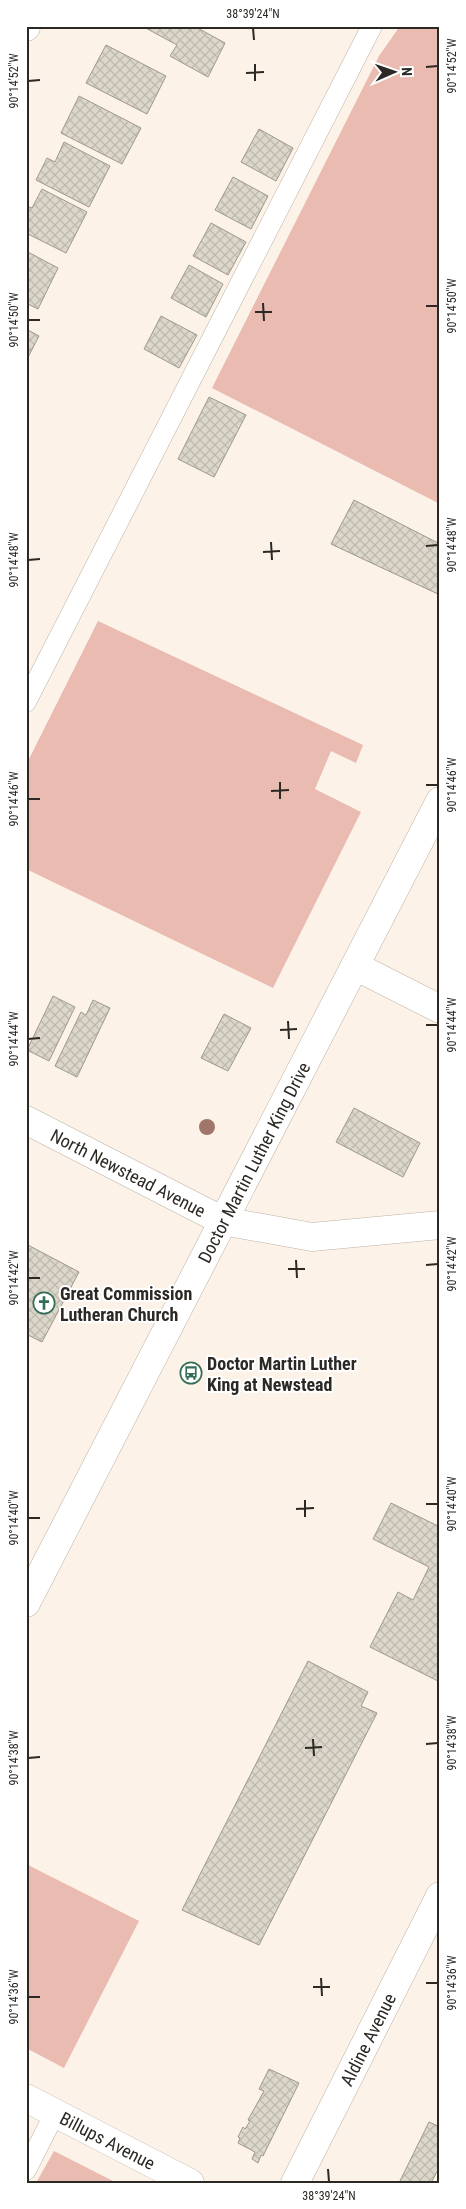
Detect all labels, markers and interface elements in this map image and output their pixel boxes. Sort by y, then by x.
text: 38°39'24"N [226,7,280,21]
text: 90°14'52"W [445,38,459,94]
north arrow [368,48,418,98]
text: 90°14'52"W [7,53,21,109]
text: N [399,67,415,76]
text: 90°14'50"W [445,278,459,334]
text: 90°14'50"W [7,292,21,348]
text: 90°14'48"W [445,517,459,573]
text: 90°14'48"W [7,532,21,588]
text: 90°14'46"W [445,757,459,813]
text: 90°14'46"W [7,771,21,827]
text: 90°14'44"W [445,997,459,1053]
text: 90°14'44"W [7,1011,21,1067]
street label: Doctor Martin Luther King Drive [193,1059,314,1266]
street label: North Newstead Avenue [47,1124,209,1221]
text: 90°14'42"W [445,1236,459,1292]
text: 90°14'42"W [7,1250,21,1306]
place label: Great Commission Lutheran Church [60,1283,192,1325]
church icon: Great Commission Lutheran Church [32,1291,56,1315]
place label: Doctor Martin Luther King at Newstead [207,1353,357,1395]
bus stop icon: Doctor Martin Luther King at Newstead [179,1361,203,1385]
text: 90°14'40"W [445,1476,459,1532]
text: 90°14'40"W [7,1490,21,1546]
text: 90°14'38"W [445,1715,459,1771]
text: 90°14'38"W [7,1730,21,1786]
text: 90°14'36"W [445,1955,459,2011]
text: 90°14'36"W [7,1969,21,2025]
street label: Aldine Avenue [336,1990,400,2089]
street label: Billups Avenue [57,2107,159,2174]
text: 38°39'24"N [302,2189,356,2203]

